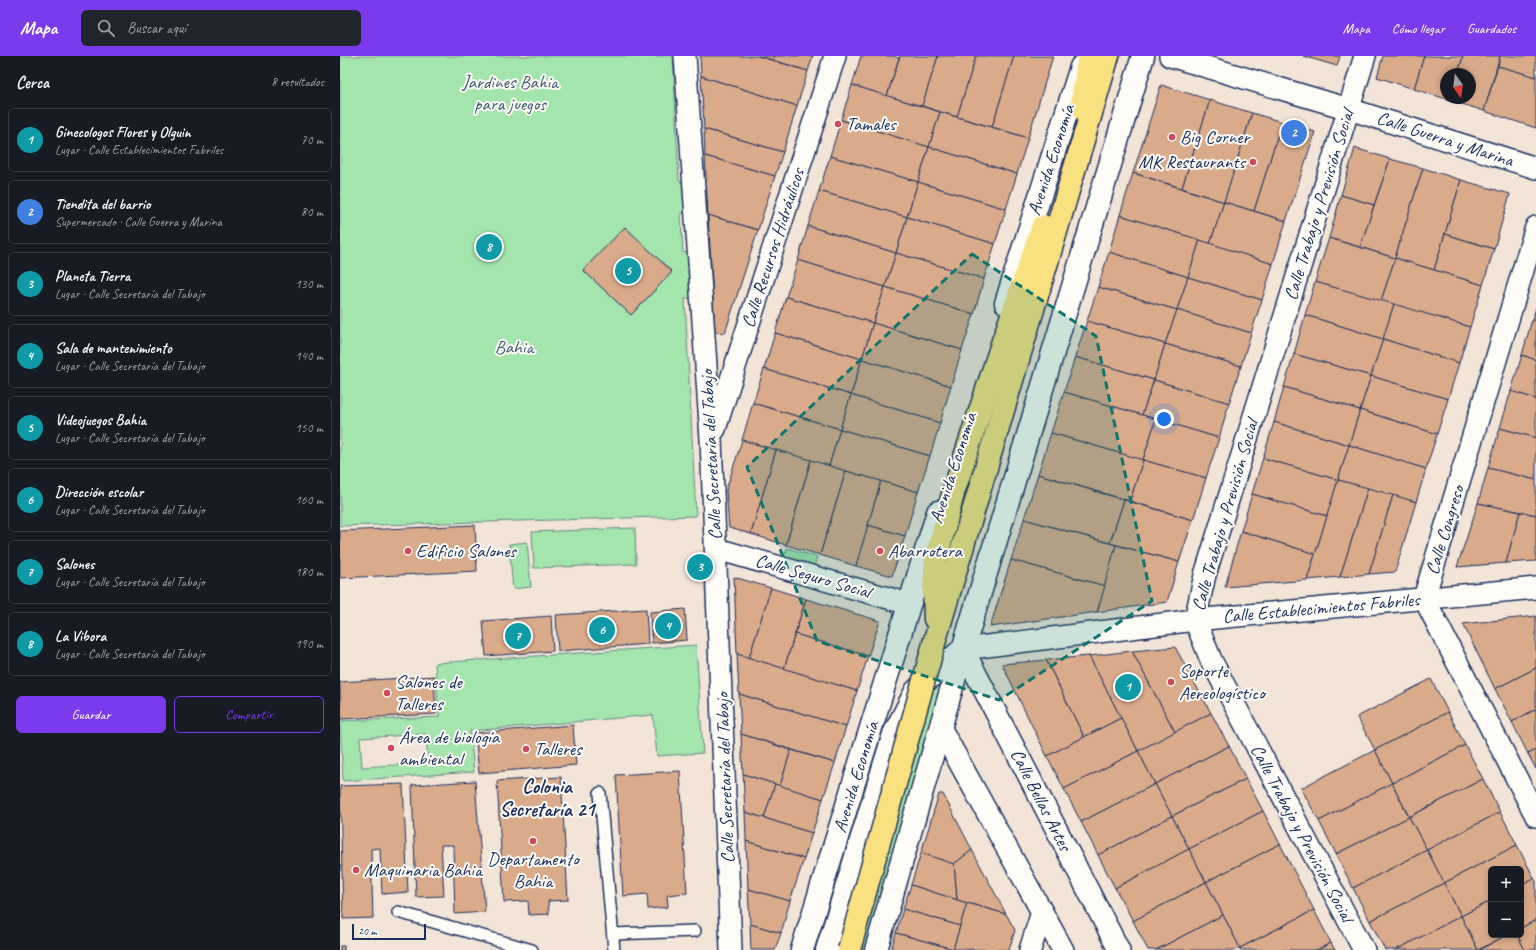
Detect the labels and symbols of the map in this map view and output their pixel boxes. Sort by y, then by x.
north arrow [1440,68,1476,104]
park label: Jardines Bahia para juegos [461,70,560,116]
street label: Avenida Economía [1022,100,1081,218]
street label: Calle Trabajo y Previsión Social [1279,103,1360,303]
street label: Calle Guerra y Marina [1374,106,1518,173]
place label: Tamales [846,112,897,136]
pin: 2 [1281,118,1307,148]
marker: Tamales [833,119,843,129]
place label: Big Corner [1180,125,1251,149]
marker: Big Corner [1167,132,1177,142]
place label: MK Restaurants [1138,150,1247,174]
marker: MK Restaurants [1248,157,1258,167]
street label: Calle Recursos Hidráulicos [736,164,811,331]
pin: 8 [476,232,502,262]
pin: 5 [615,256,641,286]
park label: Bahia [495,335,535,359]
street label: Calle Secretaría del Tabajo [694,367,727,541]
street label: Avenida Economía [924,408,983,526]
your location [1154,409,1174,429]
street label: Calle Trabajo y Previsión Social [1186,413,1265,613]
street label: Calle Congreso [1420,480,1471,577]
place label: Edificio Salones [416,539,517,563]
place label: Abarrotera [888,539,964,563]
marker: Edificio Salones [403,546,413,556]
marker: Abarrotera [875,546,885,556]
street label: Calle Seguro Social [753,548,877,605]
pin: 3 [687,552,713,582]
street label: Calle Establecimientos Fabriles [1222,587,1422,629]
pin: 4 [655,611,681,641]
pin: 6 [589,615,615,645]
pin: 7 [505,621,531,651]
place label: Soporte Aereologístico [1179,659,1267,705]
place label: Salones de Talleres [395,670,464,716]
pin: 1 [1115,672,1141,702]
marker: Soporte Aereologístico [1166,677,1176,687]
marker: Salones de Talleres [382,688,392,698]
street label: Calle Secretaría del Tabajo [710,690,740,864]
street label: Avenida Economía [828,717,885,836]
place label: Área de biología ambiental [399,725,501,771]
place label: Talleres [534,737,584,761]
street label: Calle Trabajo y Previsión Social [1245,740,1361,929]
marker: Área de biología ambiental [386,743,396,753]
marker: Talleres [521,744,531,754]
street label: Calle Bellas Artes [1005,745,1078,856]
district label: Colonia Secretaría 21 [499,774,597,822]
marker: Departamento Bahia [528,836,538,846]
place label: Departamento Bahia [487,847,581,893]
place label: Maquinaria Bahia [364,858,484,882]
marker: Maquinaria Bahia [351,865,361,875]
scale bar [352,922,426,941]

